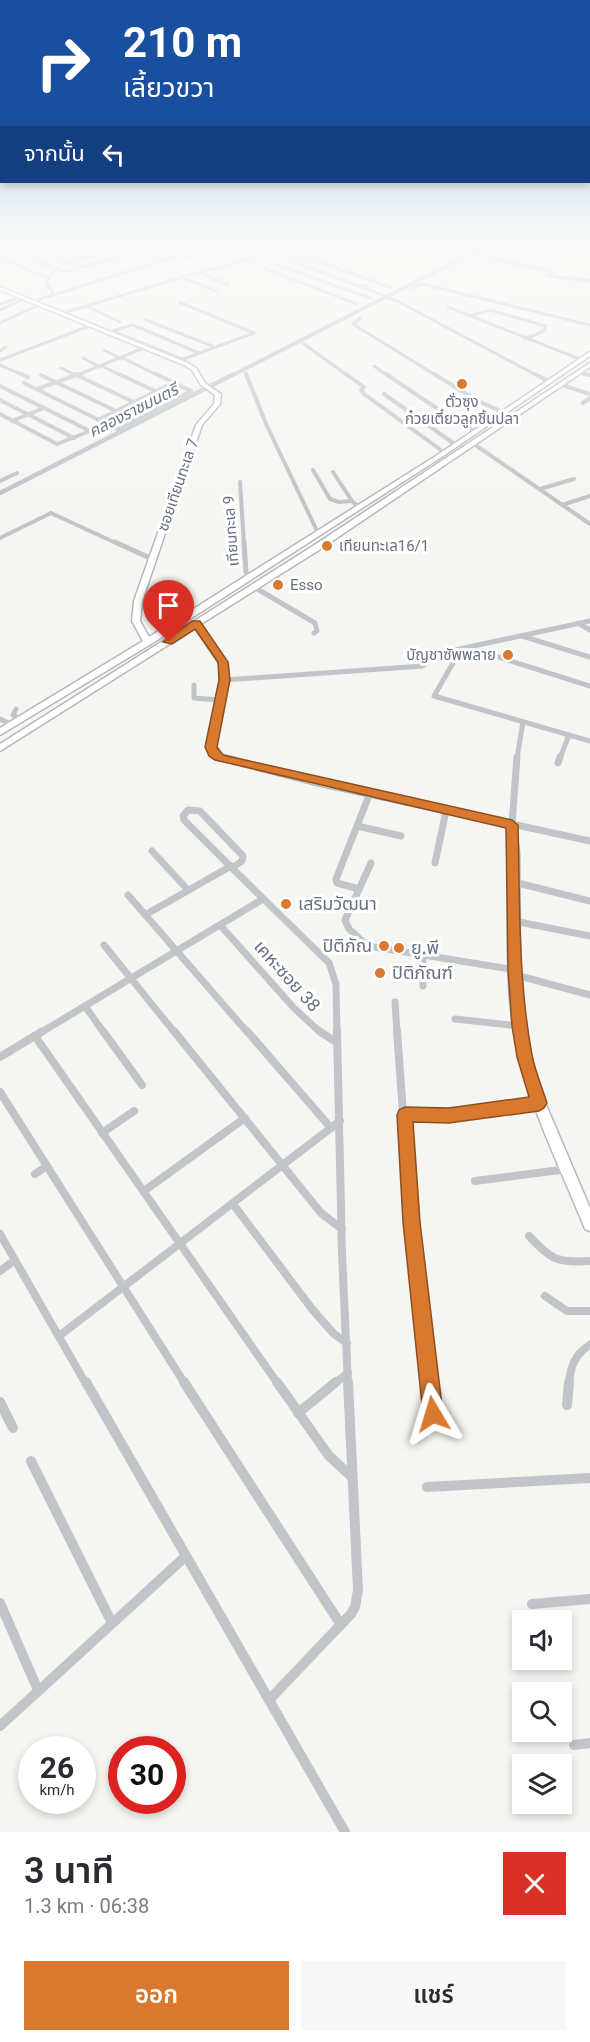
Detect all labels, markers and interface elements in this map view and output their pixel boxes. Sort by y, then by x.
text: 210 m [123,18,242,67]
icon: right [24,24,102,102]
text: เลี้ยวขวา [123,72,214,104]
icon: left [97,138,130,171]
text: จากนั้น [24,141,85,166]
marker: ตั่วซุง ก๋วยเตี๋ยวลูกชิ้นปลา [455,377,469,391]
water label: คลองราชมนตรี [85,379,183,441]
place label: ตั่วซุง ก๋วยเตี๋ยวลูกชิ้นปลา [405,392,519,428]
street label: ซอยเทียนทะเล 7 [154,436,202,534]
street label: เทียนทะเล 9 [220,495,242,567]
place label: เทียนทะเล16/1 [339,537,429,555]
marker: เทียนทะเล16/1 [320,539,334,553]
place label: Esso [290,576,323,594]
marker: Esso [271,578,285,592]
pin [143,580,194,642]
icon: arrive [152,589,185,622]
place label: บัญชาซัพพลาย [406,646,496,664]
marker: บัญชาซัพพลาย [501,648,515,662]
place label: เสริมวัฒนา [298,893,377,914]
marker: เสริมวัฒนา [279,897,293,911]
place label: ปิติภัณ [322,935,372,956]
street label: เคหะซอย 38 [250,936,325,1016]
place label: ยู.พี [411,937,439,960]
marker: ปิติภัณ [377,939,391,953]
marker: ยู.พี [392,941,406,955]
place label: ปิติภัณฑ์ [392,962,453,983]
marker: ปิติภัณฑ์ [373,966,387,980]
position arrow [401,1382,465,1446]
map controls [512,1610,572,1814]
button: sound [512,1610,572,1670]
button: search [512,1682,572,1742]
speed limit sign: 30 [108,1736,186,1814]
text: 26 [40,1750,74,1785]
button: layers [512,1754,572,1814]
text: km/h [39,1781,75,1799]
text: 3 นาที [24,1850,114,1892]
button: close [503,1852,566,1915]
text: 1.3 km · 06:38 [24,1894,149,1918]
button: ออก [24,1961,289,2030]
button: แชร์ [301,1961,566,2030]

